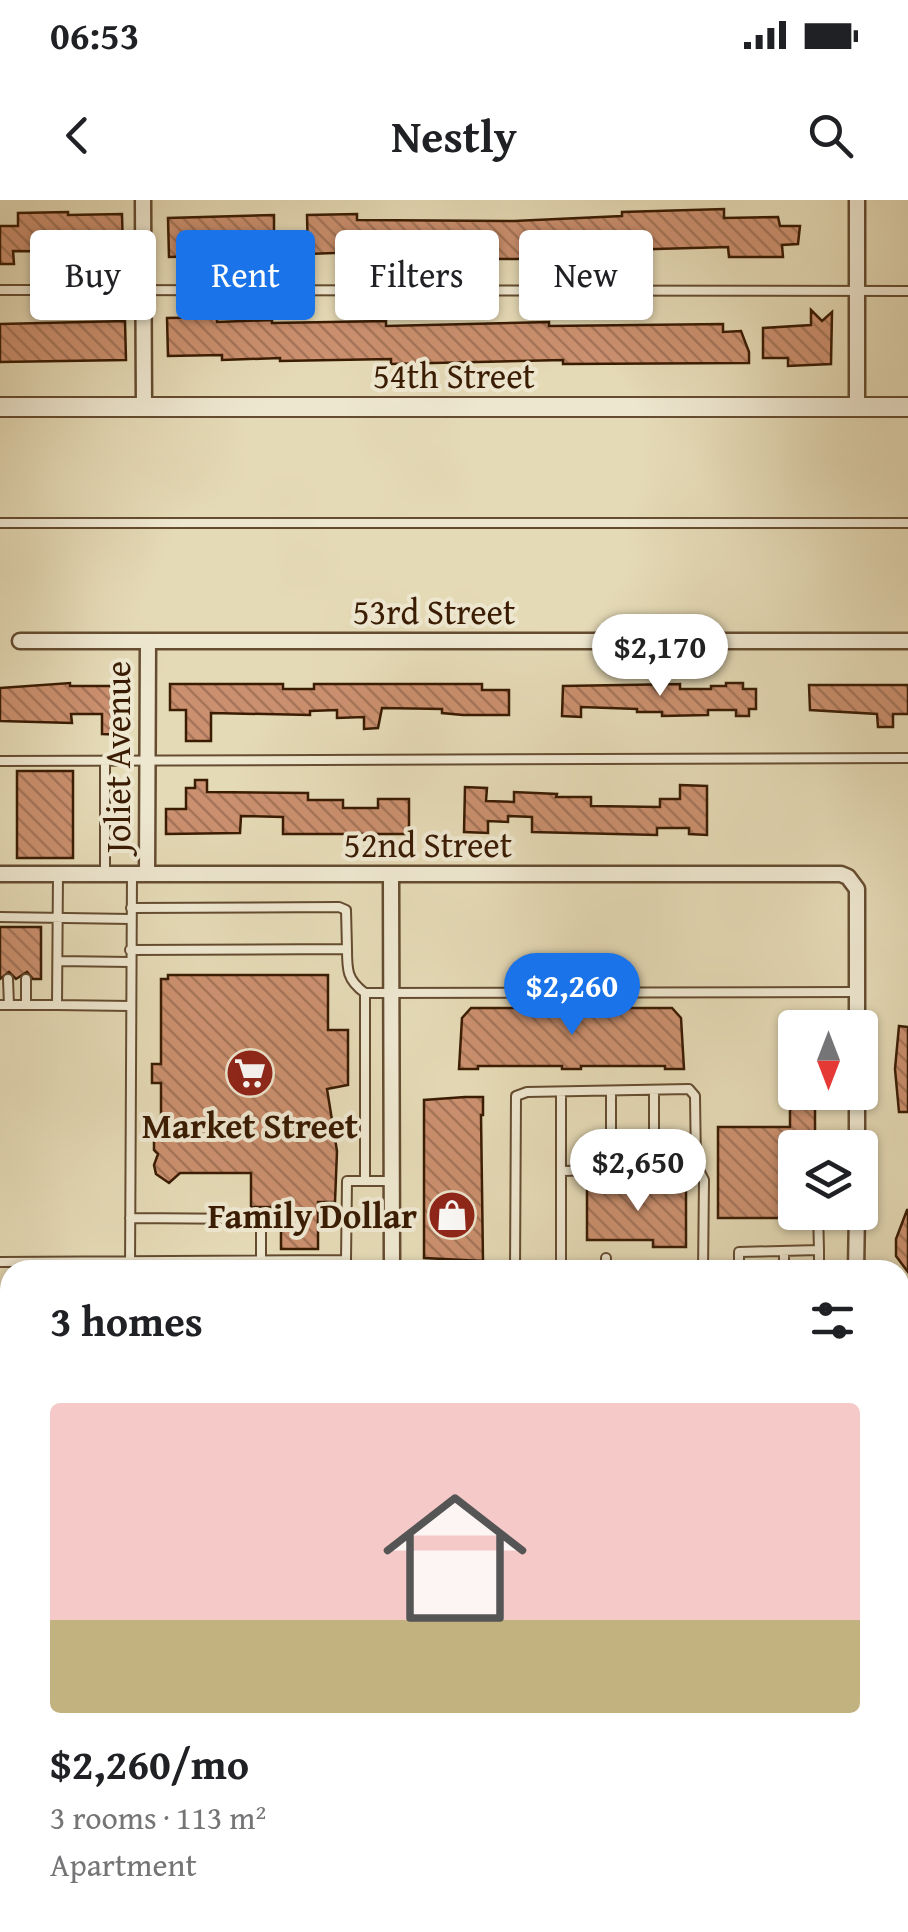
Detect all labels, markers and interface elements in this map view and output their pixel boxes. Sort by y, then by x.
text: 06:53 [50,7,140,63]
text: Nestly [391,103,517,168]
icon: back [50,108,105,163]
icon: search [803,108,858,163]
chip: Buy [30,230,156,320]
chip: Rent [176,230,315,320]
chip: Filters [335,230,499,320]
chip: New [519,230,653,320]
street label: 54th Street [373,350,535,401]
street label: 53rd Street [353,586,515,637]
pin: $2,170 [579,614,741,699]
text: $2,170 [614,623,706,670]
street label: Joliet Avenue [92,661,143,857]
street label: 52nd Street [344,819,512,870]
pin: $2,260 [491,953,653,1038]
text: $2,260 [526,962,618,1009]
north arrow [778,1010,878,1110]
map controls [778,1010,878,1230]
supermarket icon: Market Street [224,1047,276,1099]
place label: Market Street [142,1100,358,1151]
pin: $2,650 [557,1129,719,1214]
button: layers [778,1130,878,1230]
text: $2,650 [592,1138,684,1185]
shop icon: Family Dollar [426,1189,478,1241]
place label: Family Dollar [208,1190,417,1241]
text: 3 homes [50,1290,203,1351]
icon: filters [805,1293,860,1348]
icon: home [365,1468,545,1648]
text: $2,260/mo [50,1733,249,1794]
text: 3 rooms · 113 m² [50,1794,266,1841]
text: Apartment [50,1841,197,1888]

